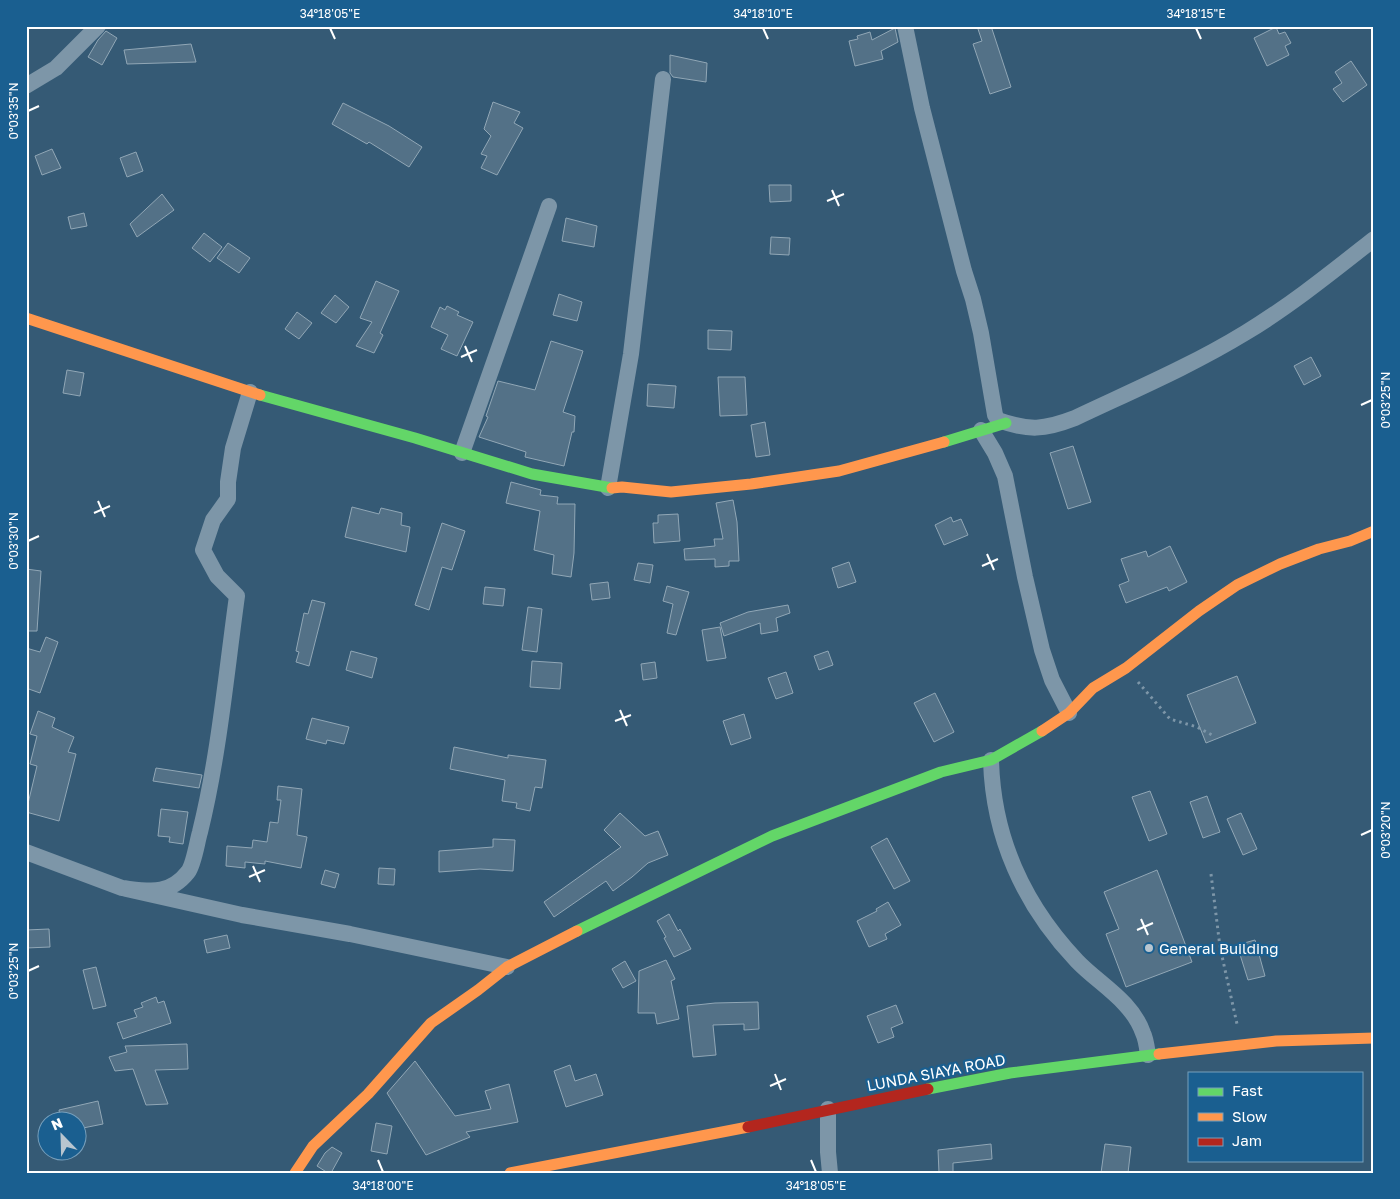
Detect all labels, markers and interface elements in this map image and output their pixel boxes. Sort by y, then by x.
text: 34°18'05"E [300,6,360,21]
text: 34°18'10"E [733,6,793,21]
text: 34°18'15"E [1167,6,1225,21]
text: 0°03'35"N [6,82,21,140]
text: 0°03'25"N [1378,372,1393,428]
text: 0°03'30"N [6,512,21,570]
text: 0°03'20"N [1378,801,1393,859]
place label: General Building [1159,939,1278,957]
marker: General Building [1143,942,1155,954]
text: 0°03'25"N [6,943,21,999]
street label: LUNDA SIAYA ROAD [865,1050,1007,1094]
legend [1188,1072,1362,1162]
text: Fast [1232,1081,1263,1099]
text: Slow [1232,1107,1267,1125]
north arrow [38,1112,88,1162]
text: N [49,1114,65,1133]
text: Jam [1232,1131,1262,1149]
text: 34°18'00"E [352,1178,414,1193]
text: 34°18'05"E [786,1178,846,1193]

